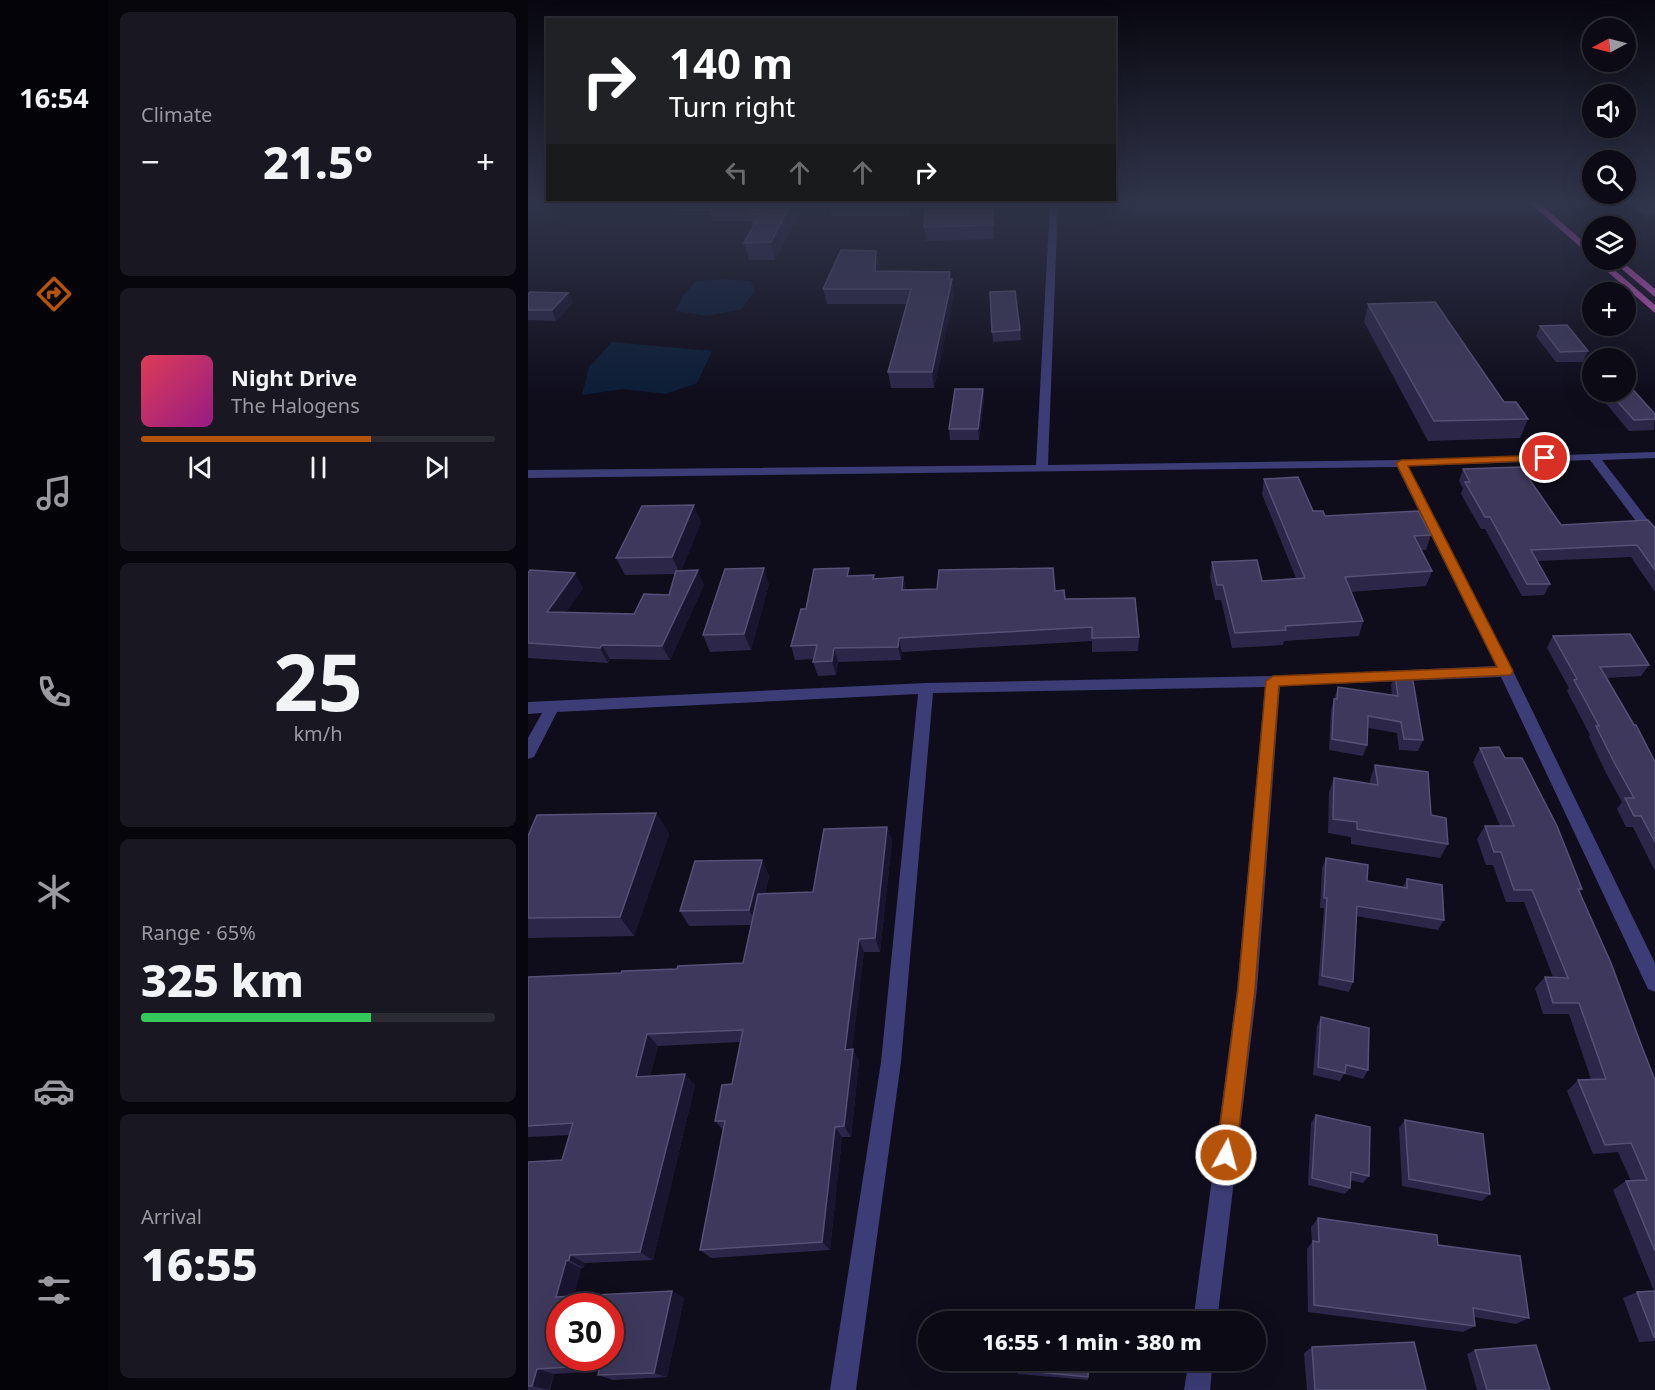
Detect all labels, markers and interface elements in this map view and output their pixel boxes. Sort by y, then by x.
north arrow [1582,18,1636,72]
map controls [1582,18,1636,402]
text: 140 m [669,34,793,91]
icon: right [570,42,648,120]
text: 16:54 [19,79,89,116]
button: sound [1582,84,1636,138]
text: Turn right [669,88,795,125]
text: Climate [141,101,212,128]
text: 21.5° [263,131,373,192]
text: − [141,139,160,184]
text: + [476,139,495,184]
button: search [1582,150,1636,204]
icon: left [720,156,753,189]
icon: ahead [783,156,816,189]
icon: ahead [846,156,879,189]
icon: right [909,156,942,189]
button: layers [1582,216,1636,270]
icon: directions [33,273,75,315]
button: + [1582,282,1636,336]
button: − [1582,348,1636,402]
text: Night Drive [231,362,357,392]
text: The Halogens [231,392,360,419]
pin [1519,432,1570,483]
icon: arrive [1528,441,1561,474]
icon: previous [184,451,217,484]
icon: pause [302,451,335,484]
icon: next [420,451,453,484]
icon: music [33,472,75,514]
text: 25 [273,628,363,734]
icon: phone [33,671,75,713]
text: km/h [293,720,343,747]
icon: climate [33,871,75,913]
text: Range · 65% [141,919,256,946]
text: 325 km [141,949,304,1010]
icon: car [33,1070,75,1112]
position arrow [1194,1123,1258,1187]
text: Arrival [141,1203,202,1230]
text: 16:55 [141,1233,258,1294]
icon: filters [33,1269,75,1311]
speed limit sign: 30 [546,1293,624,1371]
text: 16:55 · 1 min · 380 m [982,1326,1202,1356]

